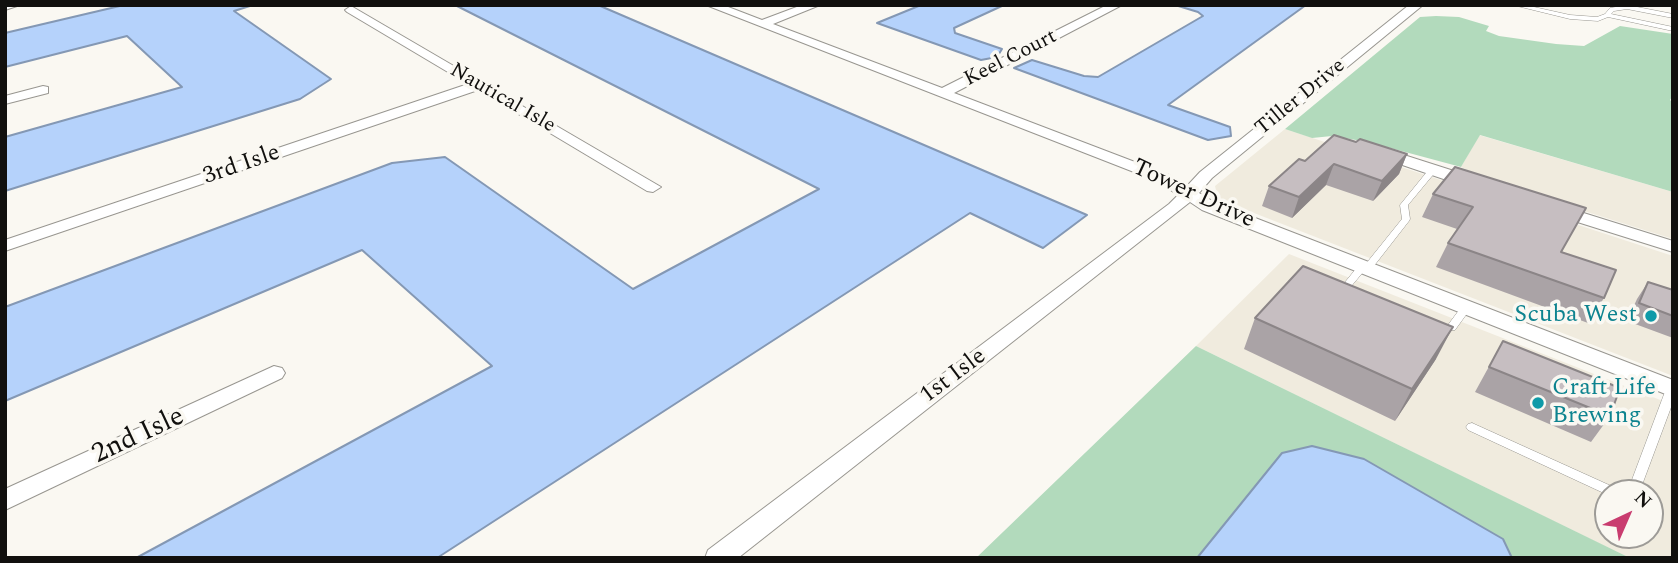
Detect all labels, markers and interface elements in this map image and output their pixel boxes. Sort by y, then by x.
street label: Keel Court [960,25,1062,93]
street label: Tiller Drive [1251,54,1351,142]
street label: Nautical Isle [445,59,559,139]
street label: 3rd Isle [200,139,284,193]
street label: Tower Drive [1127,154,1259,236]
place label: Scuba West [1514,302,1637,330]
marker: Scuba West [1643,308,1659,324]
street label: 1st Isle [915,343,993,411]
place label: Craft Life Brewing [1552,375,1656,431]
marker: Craft Life Brewing [1530,395,1546,411]
street label: 2nd Isle [88,401,190,473]
north arrow [1594,479,1664,549]
text: N [1627,484,1658,516]

